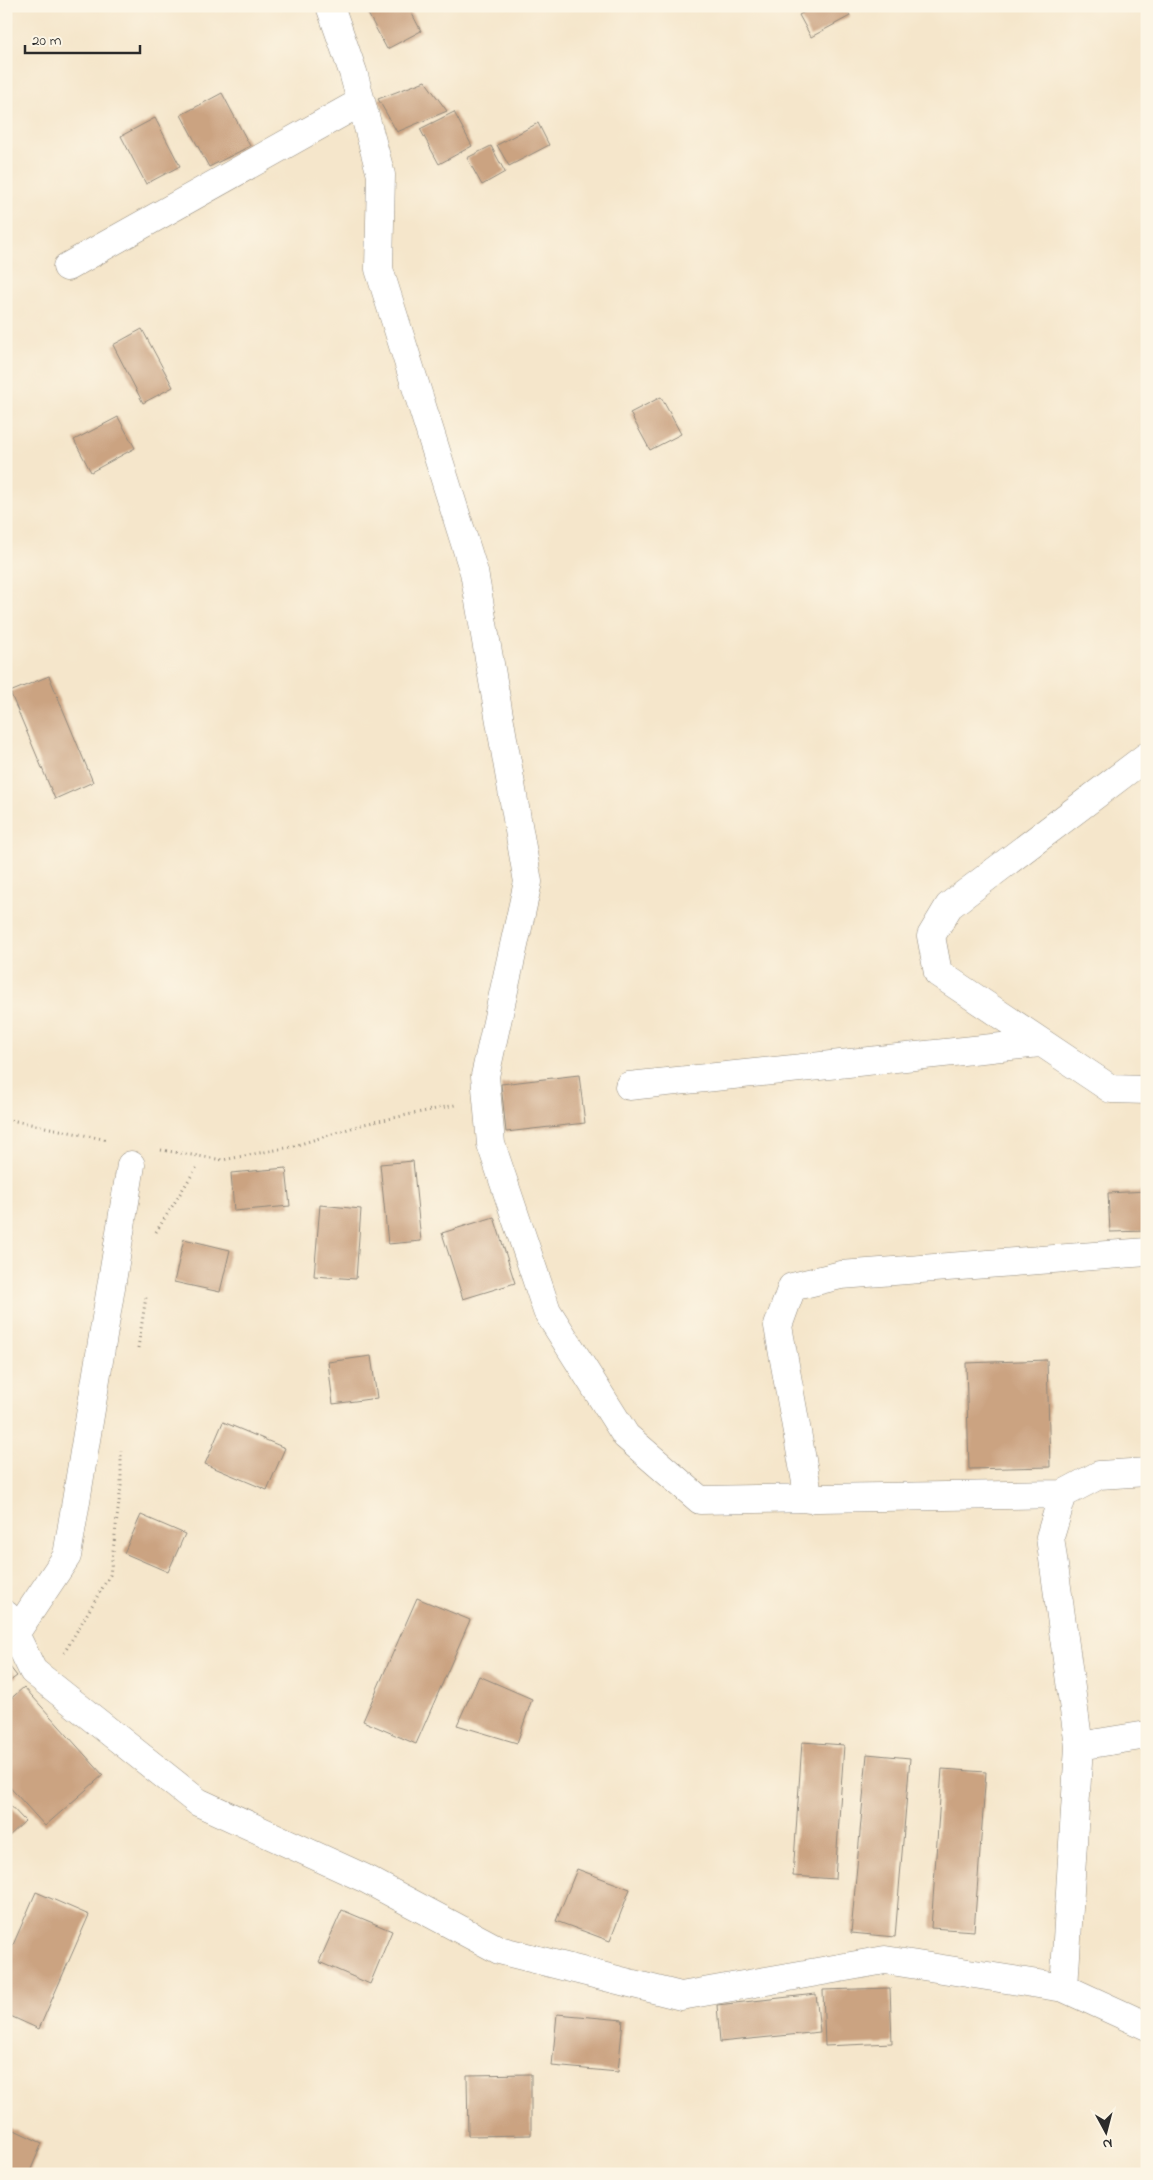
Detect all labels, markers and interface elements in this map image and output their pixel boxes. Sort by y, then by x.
scale bar [25,22,140,54]
text: 20 m [32,30,62,52]
north arrow [1080,2108,1130,2158]
text: N [1101,2132,1113,2154]

